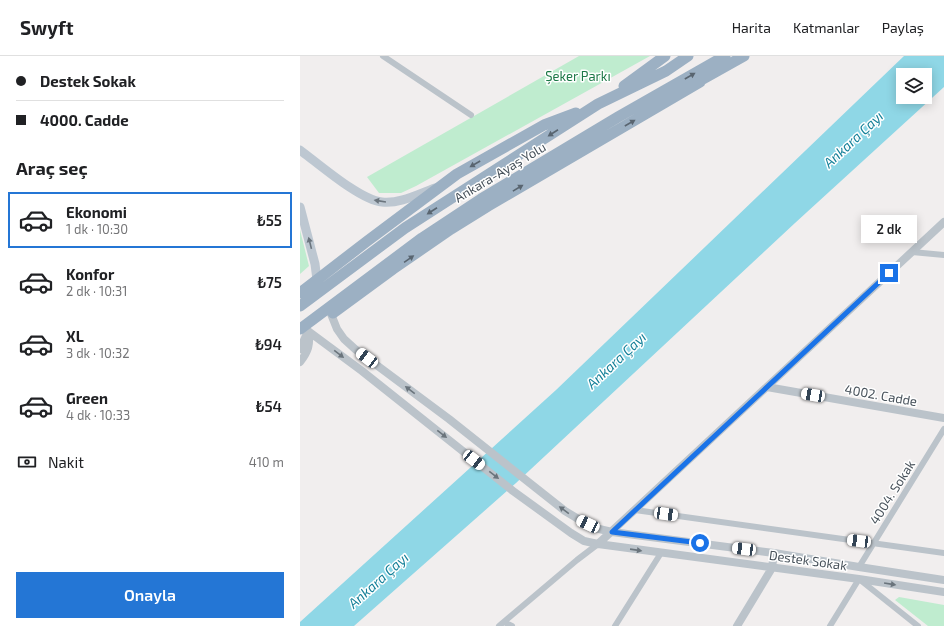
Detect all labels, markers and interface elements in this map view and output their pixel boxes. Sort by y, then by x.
text: Swyft [20,16,73,39]
text: Harita [732,19,771,36]
text: Katmanlar [793,19,860,36]
text: Paylaş [882,19,924,36]
park label: Şeker Parkı [545,68,611,85]
map controls [896,68,932,104]
button: layers [896,68,932,104]
text: Destek Sokak [40,72,136,90]
one-way arrow [684,72,696,79]
water label: Ankara Çayı [819,107,887,172]
text: 4000. Cadde [40,111,129,129]
one-way arrow [624,119,636,126]
one-way arrow [548,129,558,137]
street label: Ankara-Ayaş Yolu [451,138,549,206]
text: Araç seç [16,157,88,179]
one-way arrow [469,160,481,167]
one-way arrow [512,185,524,192]
one-way arrow [374,198,386,204]
icon: car [18,202,54,238]
text: Ekonomi [66,203,127,221]
one-way arrow [427,207,437,215]
text: ₺55 [257,211,282,229]
callout: 2 dk [861,215,917,243]
text: 1 dk · 10:30 [66,221,128,237]
text: 2 dk [877,221,901,237]
one-way arrow [307,237,313,249]
one-way arrow [403,255,414,263]
icon: car [18,264,54,300]
route end [880,264,898,282]
text: Konfor [66,265,114,283]
text: ₺75 [257,273,282,291]
text: 2 dk · 10:31 [66,283,128,299]
icon: car [18,326,54,362]
text: XL [66,327,84,345]
water label: Ankara Çayı [582,328,650,393]
text: ₺94 [255,335,282,353]
text: 3 dk · 10:32 [66,345,130,361]
car [354,346,380,370]
one-way arrow [334,350,344,358]
street label: 4002. Cadde [844,381,918,409]
one-way arrow [405,386,416,395]
car [800,387,826,403]
icon: car [18,388,54,424]
text: Green [66,389,108,407]
text: ₺54 [256,397,282,415]
text: 4 dk · 10:33 [66,407,130,423]
one-way arrow [436,430,447,439]
car [461,448,487,472]
icon: cash [16,451,38,473]
text: Nakit [48,453,84,471]
text: 410 m [249,454,284,470]
street label: 4004. Sokak [866,457,918,527]
one-way arrow [488,471,499,479]
one-way arrow [559,506,570,514]
car [653,506,679,522]
car [575,513,601,535]
route start [691,534,709,552]
car [846,534,872,548]
car [731,542,757,556]
one-way arrow [630,547,643,553]
street label: Destek Sokak [768,547,848,573]
water label: Ankara Çayı [344,548,412,613]
button: Onayla [16,572,284,618]
one-way arrow [884,581,896,587]

